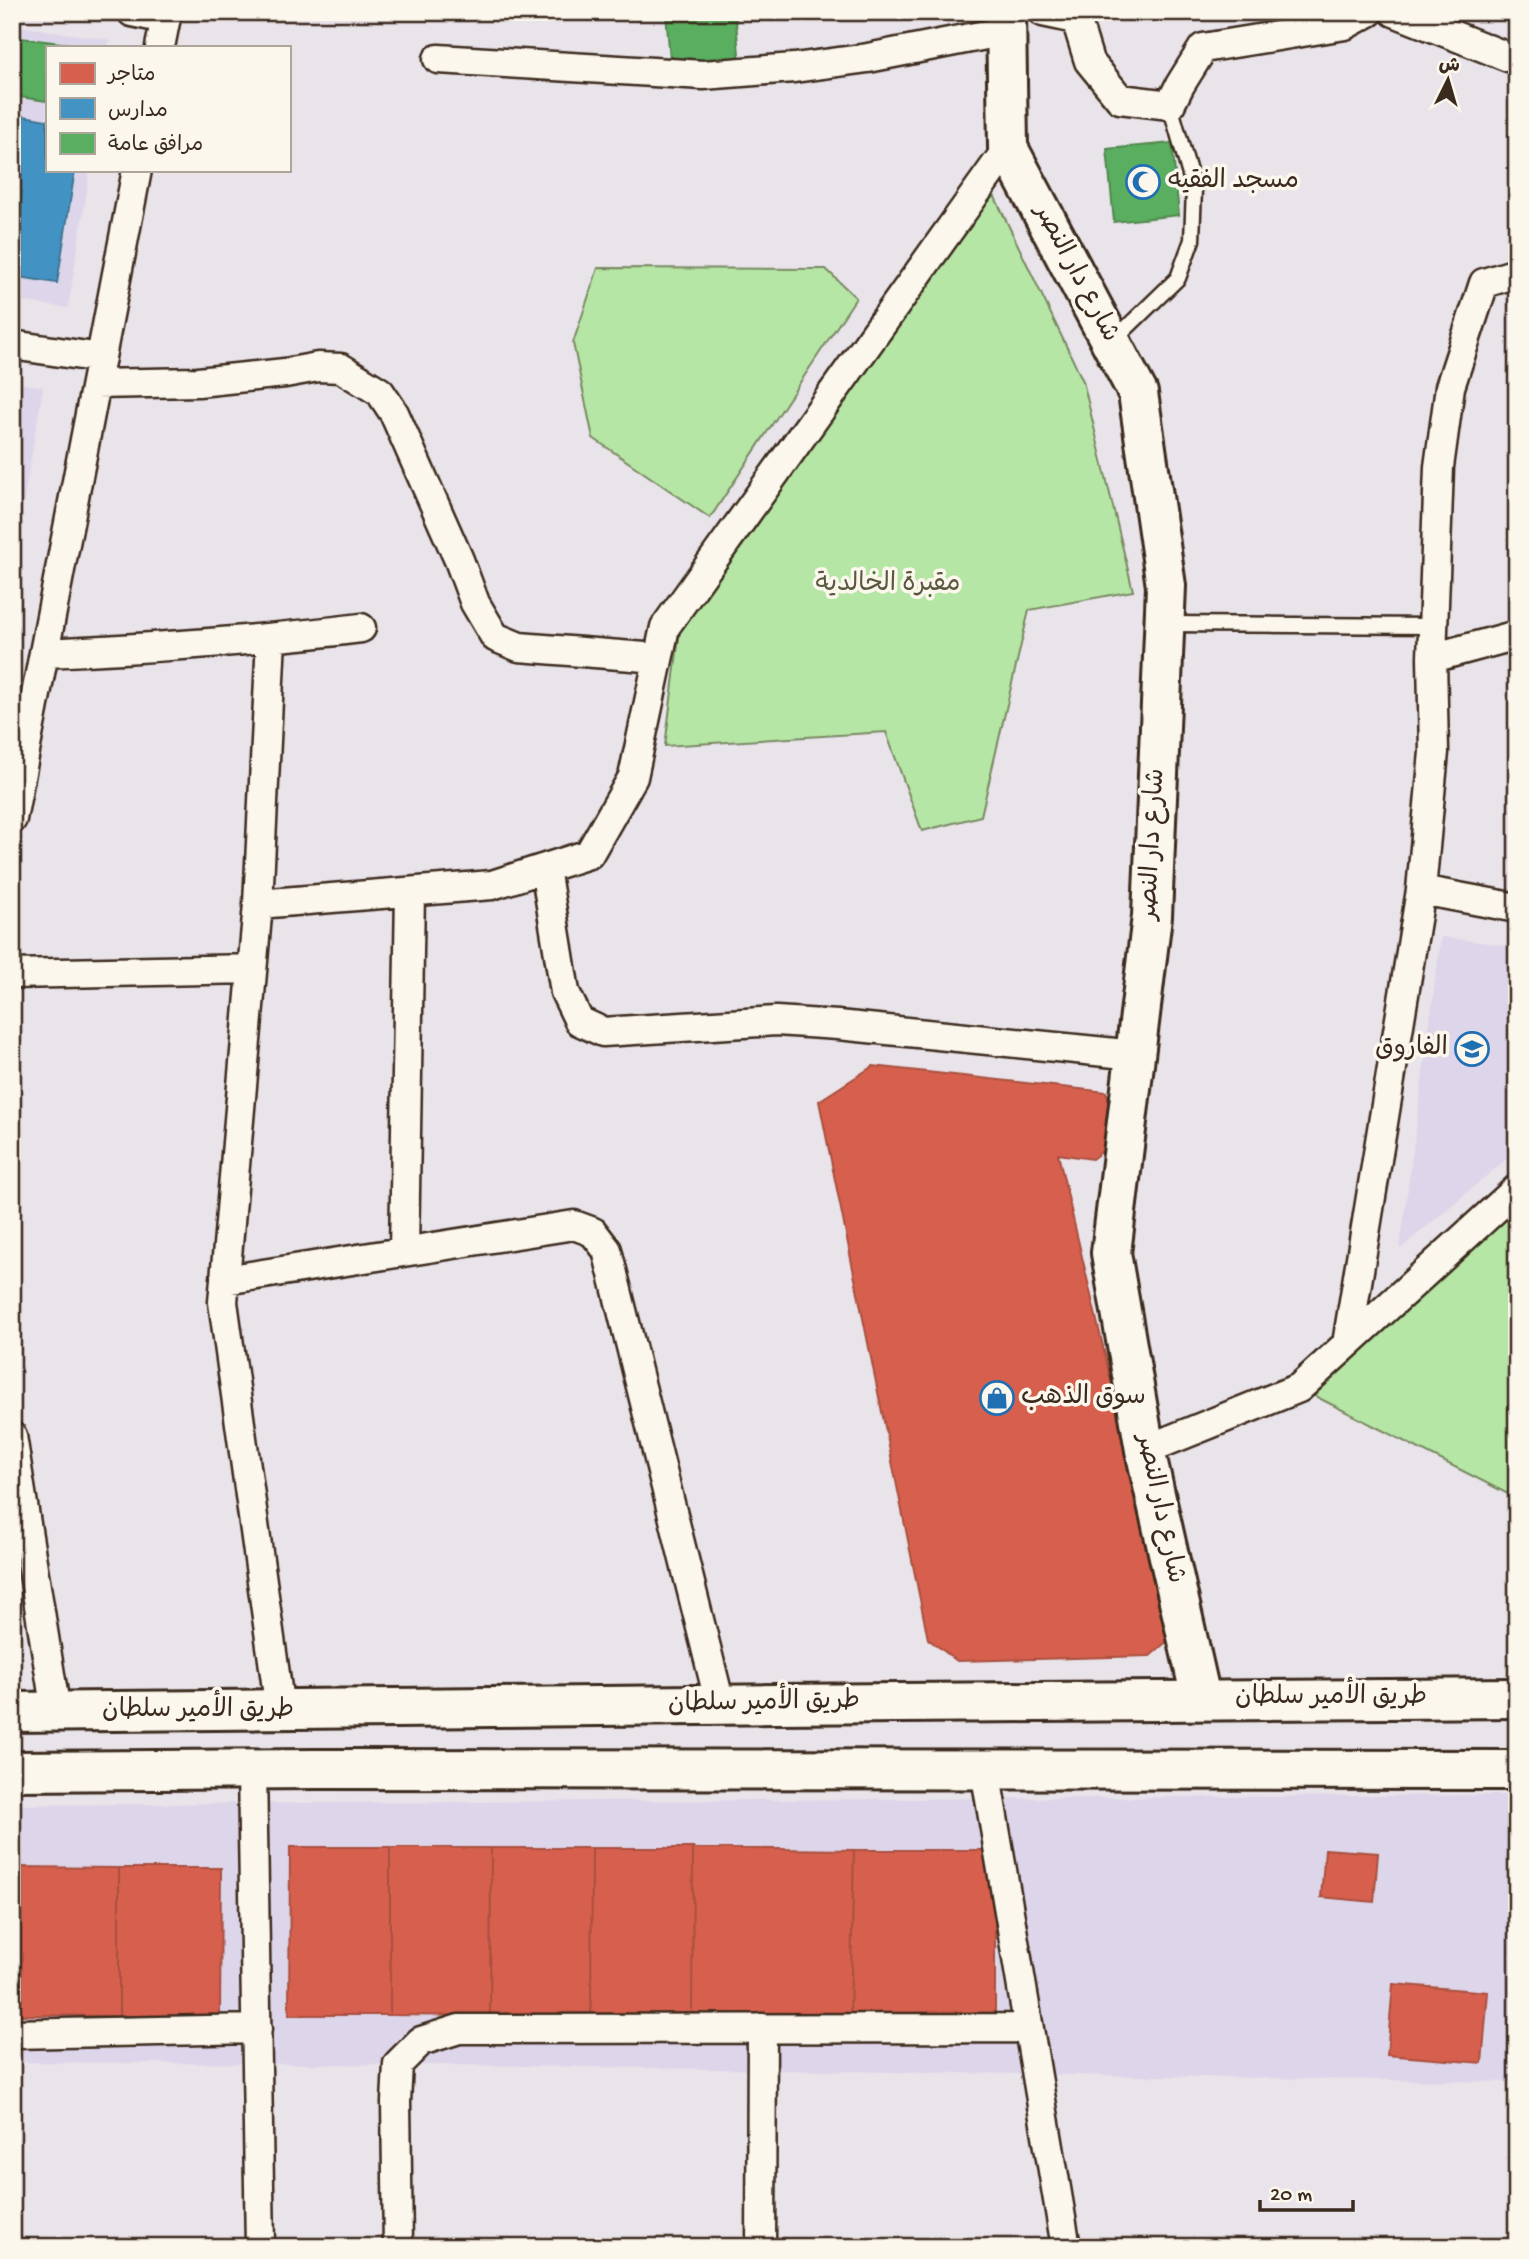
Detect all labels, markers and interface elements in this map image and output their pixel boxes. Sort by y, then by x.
legend [46,46,290,172]
north arrow [1414,46,1484,116]
text: ش [1438,54,1461,79]
text: متاجر [106,64,155,89]
text: مدارس [108,100,168,125]
text: مرافق عامة [108,134,203,159]
mosque icon: مسجد الفقيه [1124,163,1162,201]
place label: مسجد الفقيه [1168,167,1299,198]
street label: شارع دار النصر [1025,198,1124,348]
park label: مقبرة الخالدية [816,570,960,601]
street label: شارع دار النصر [1134,767,1173,923]
school or university icon: الفاروق [1453,1030,1491,1068]
place label: الفاروق [1375,1034,1448,1065]
shop icon: سوق الذهب [978,1379,1016,1417]
place label: سوق الذهب [1021,1383,1146,1414]
street label: شارع دار النصر [1128,1430,1190,1586]
street label: طريق الأمير سلطان [1235,1676,1427,1714]
street label: طريق الأمير سلطان [668,1680,860,1721]
street label: طريق الأمير سلطان [102,1689,294,1727]
scale bar [1260,2168,1352,2212]
text: 20 m [1270,2184,1312,2209]

